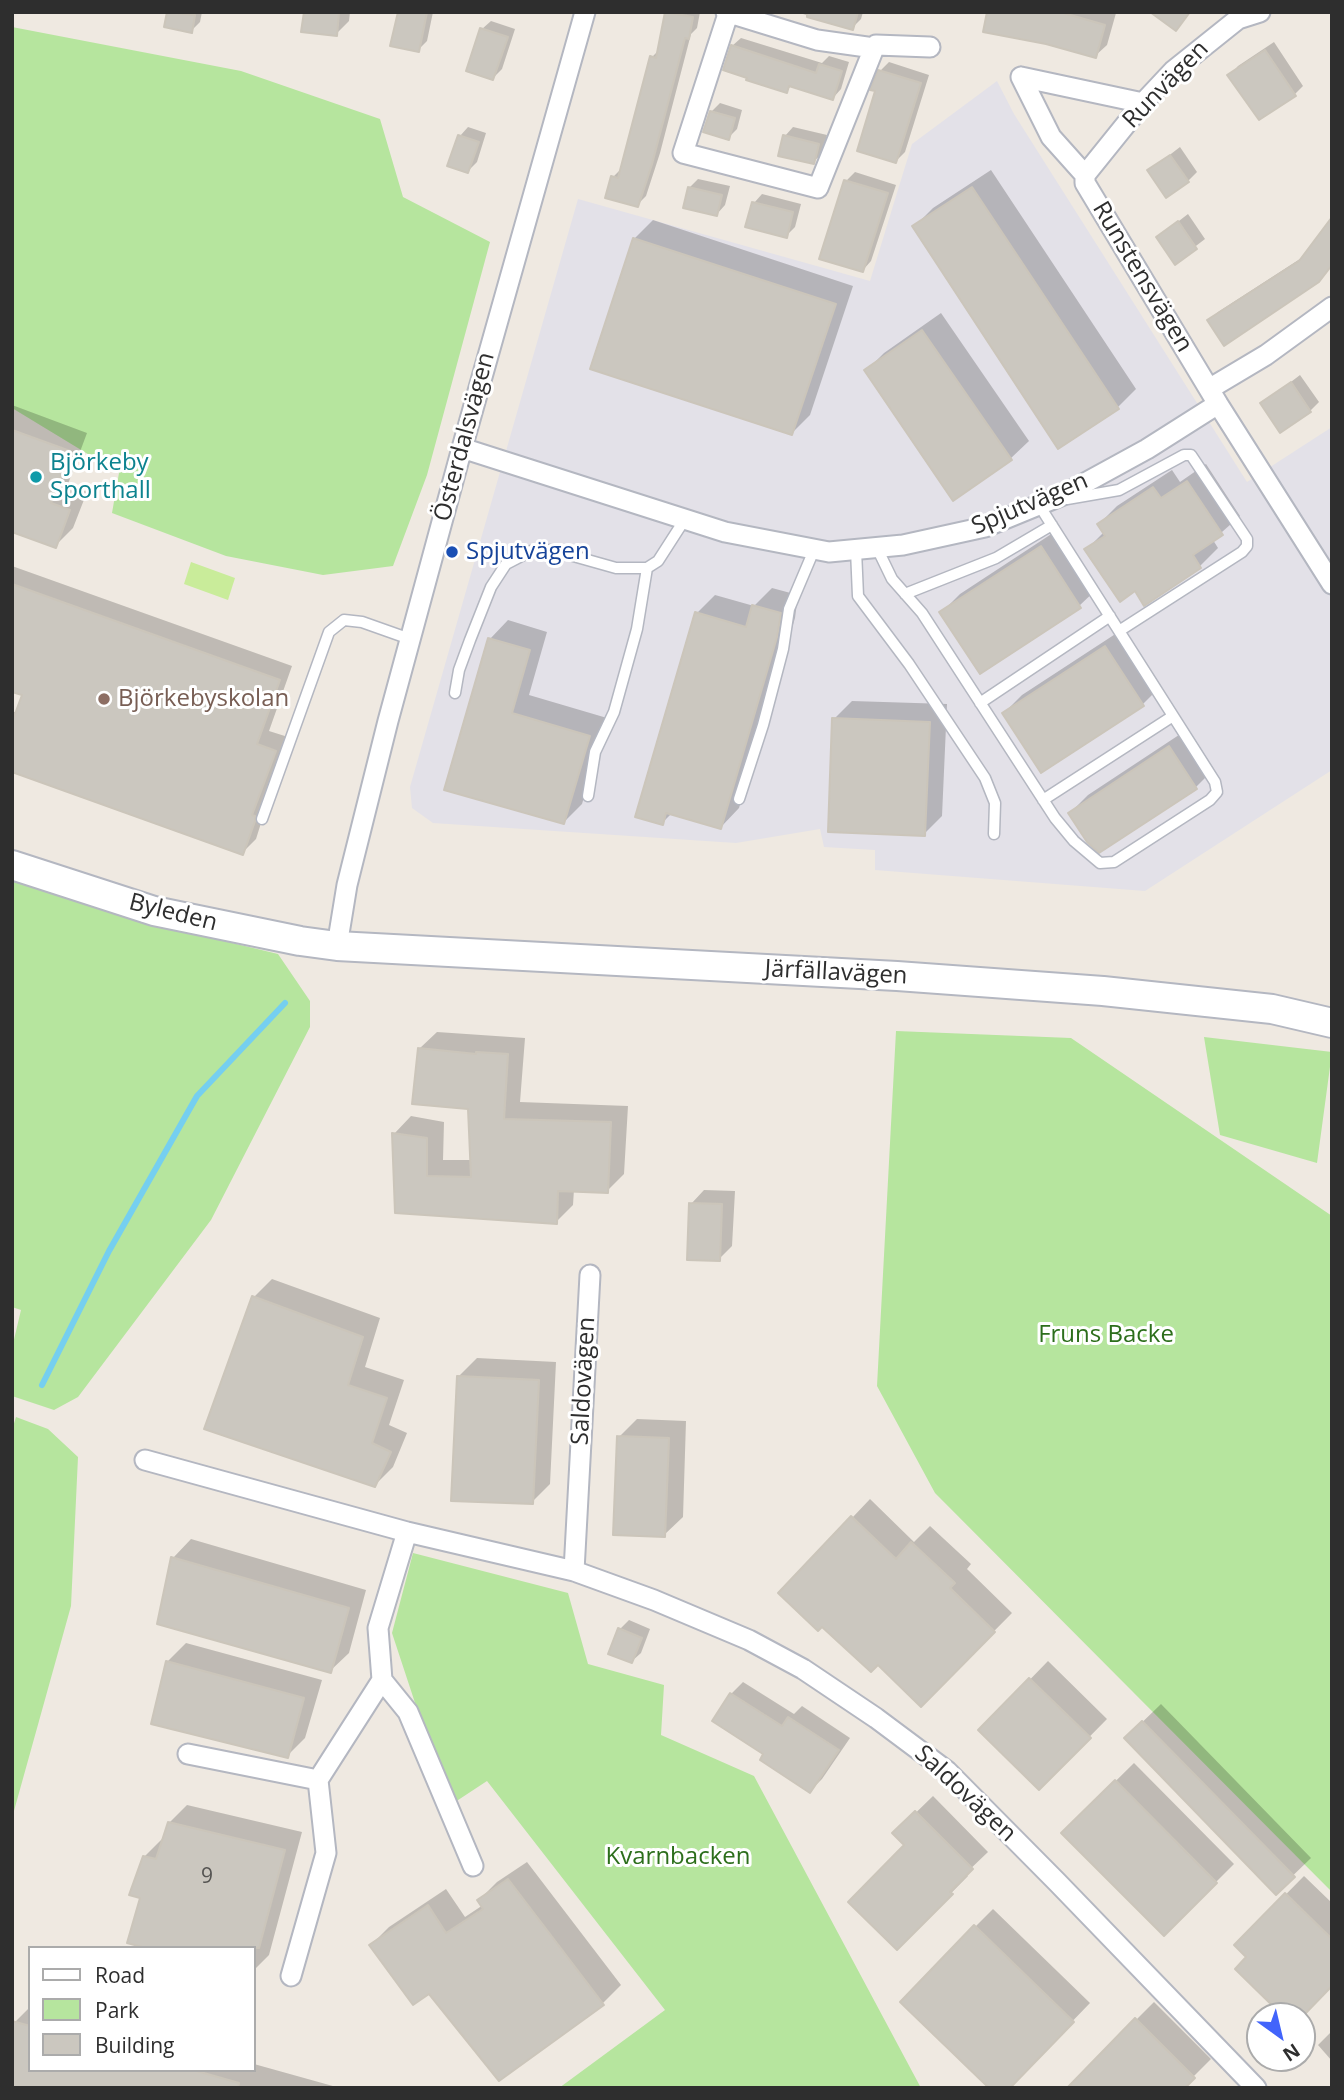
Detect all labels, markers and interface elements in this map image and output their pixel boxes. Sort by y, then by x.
street label: Runvägen [1117,35,1215,135]
street label: Runstensvägen [1086,197,1198,357]
street label: Österdalsvägen [429,349,501,525]
place label: Björkeby Sporthall [50,449,151,505]
street label: Spjutvägen [967,467,1093,541]
marker: Björkeby Sporthall [28,469,44,485]
place label: Spjutvägen [466,538,590,566]
marker: Spjutvägen [444,544,460,560]
place label: Björkebyskolan [118,685,289,713]
marker: Björkebyskolan [96,691,112,707]
street label: Byleden [126,888,220,938]
street label: Järfällavägen [764,955,908,991]
street label: Saldovägen [566,1316,602,1446]
park label: Fruns Backe [1038,1321,1174,1349]
street label: Saldovägen [908,1740,1022,1848]
park label: Kvarnbacken [606,1843,750,1871]
house number: 9 [201,1864,213,1890]
legend [28,1946,256,2072]
text: Road [95,1961,145,1989]
text: Park [95,1996,139,2024]
north arrow [1246,2002,1316,2072]
text: Building [95,2031,174,2059]
text: N [1278,2038,1305,2068]

